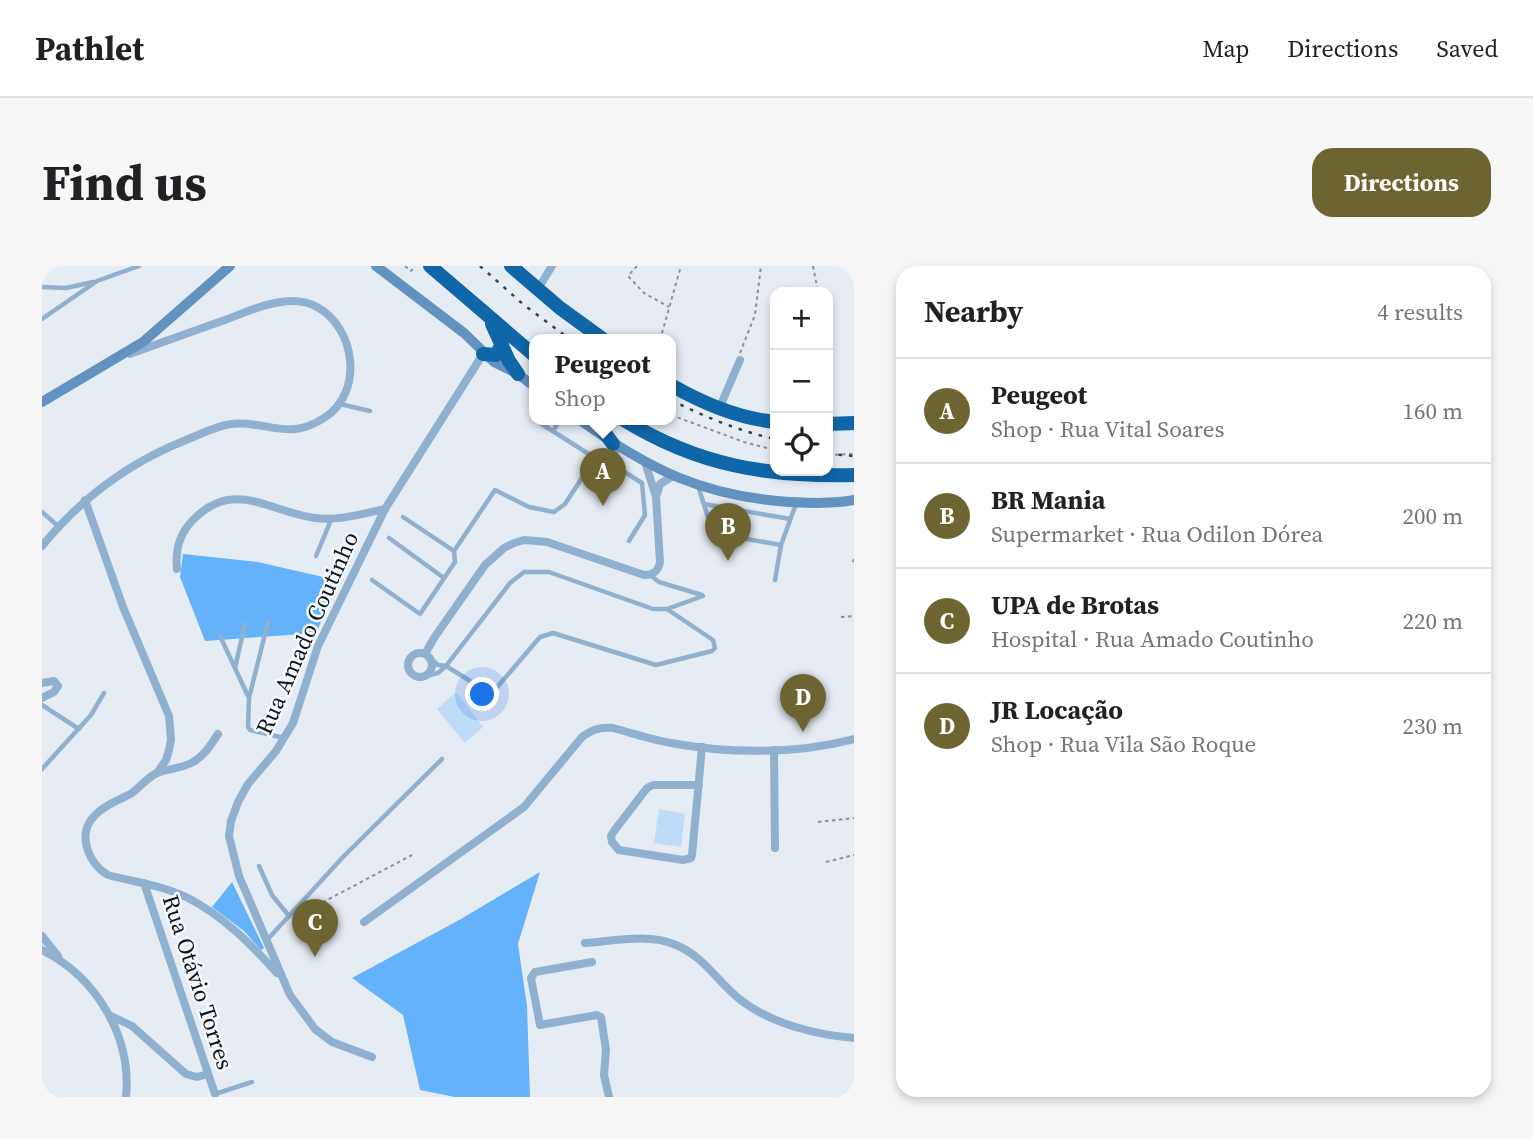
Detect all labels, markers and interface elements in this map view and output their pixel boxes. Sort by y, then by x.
text: Pathlet [35,26,144,71]
text: Map [1202,32,1249,65]
text: Directions [1287,32,1398,65]
text: Saved [1436,32,1498,65]
button: Directions [1312,148,1491,217]
text: Find us [42,149,207,216]
map controls [770,287,833,476]
button: + [770,287,833,350]
text: Nearby [924,291,1023,332]
text: 4 results [1377,296,1463,328]
popup [529,334,676,425]
text: Peugeot [555,346,650,382]
button: − [770,350,833,413]
text: Peugeot [991,377,1087,413]
text: Shop [555,382,606,414]
text: A [939,395,955,427]
text: 160 m [1402,395,1463,427]
button: locate [770,413,833,476]
text: Shop · Rua Vital Soares [991,413,1225,445]
pin: A [580,448,626,506]
text: BR Mania [991,482,1105,518]
text: B [940,500,954,532]
text: 200 m [1402,500,1463,532]
pin: B [705,503,751,561]
text: Supermarket · Rua Odilon Dórea [991,518,1323,550]
street label: Rua Amado Coutinho [248,526,366,740]
text: UPA de Brotas [991,587,1159,623]
text: C [940,605,954,637]
text: 220 m [1402,605,1463,637]
text: Hospital · Rua Amado Coutinho [991,623,1314,655]
pin: D [780,674,826,732]
your location [465,677,499,711]
text: JR Locação [991,692,1123,728]
text: D [939,710,955,742]
text: 230 m [1402,710,1463,742]
text: Shop · Rua Vila São Roque [991,728,1256,760]
street label: Rua Otávio Torres [155,890,241,1074]
pin: C [292,899,338,957]

